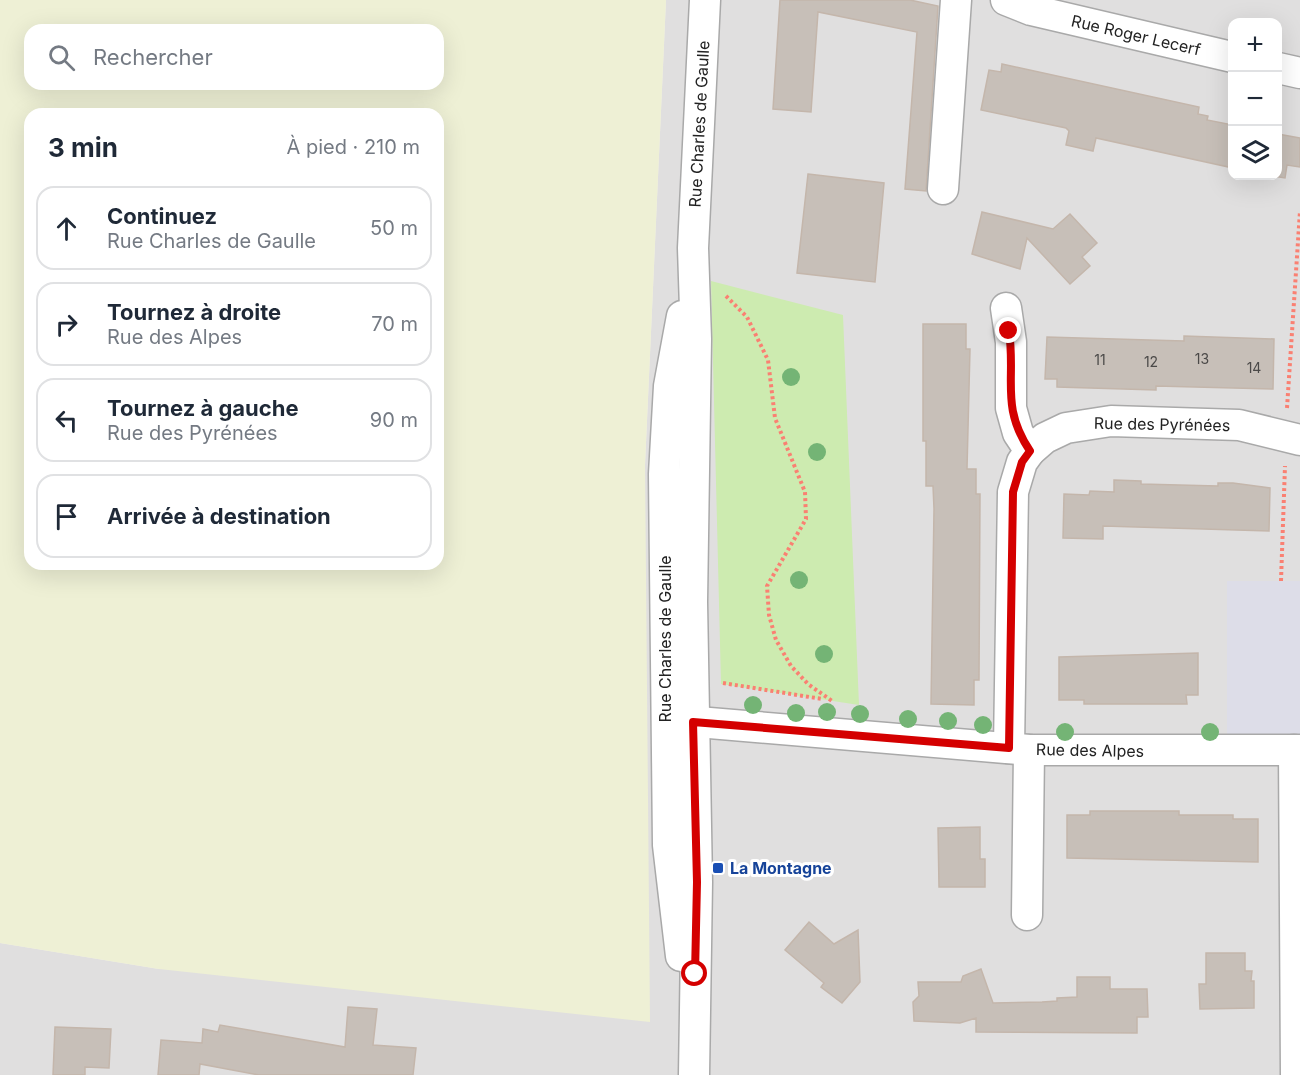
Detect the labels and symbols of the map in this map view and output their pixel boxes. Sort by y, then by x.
street label: Rue Roger Lecerf [1069,10,1203,60]
street label: Rue Charles de Gaulle [685,40,713,208]
route end [995,317,1021,343]
house number: 13 [1195,350,1209,367]
house number: 11 [1094,351,1106,368]
house number: 12 [1144,353,1158,370]
house number: 14 [1247,359,1261,376]
street label: Rue des Pyrénées [1094,413,1230,435]
street label: Rue Charles de Gaulle [655,555,675,723]
street label: Rue des Alpes [1036,739,1144,761]
place label: La Montagne [730,858,832,878]
marker: La Montagne [711,861,725,875]
route start [681,960,707,986]

